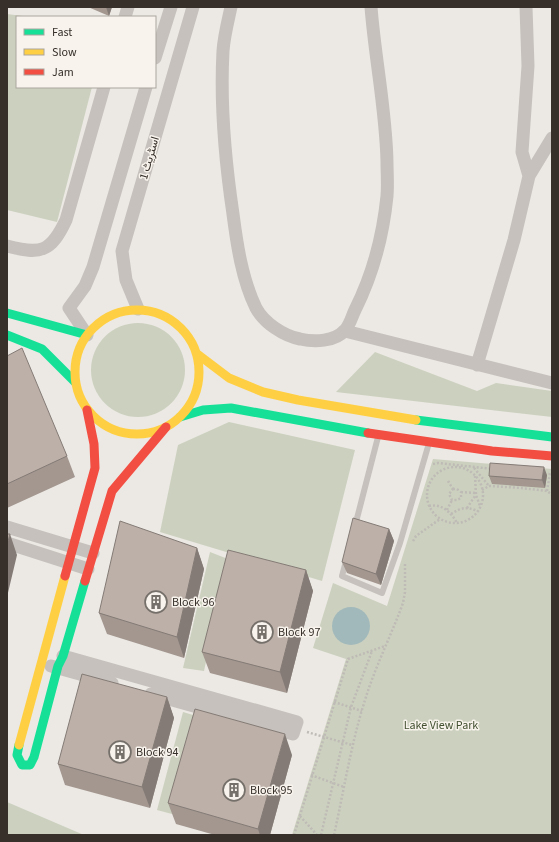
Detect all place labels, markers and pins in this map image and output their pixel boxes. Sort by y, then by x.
building icon: Block 96 [143,589,169,615]
place label: Block 96 [172,594,214,611]
building icon: Block 97 [249,619,275,645]
place label: Block 97 [278,624,320,641]
building icon: Block 94 [107,739,133,765]
place label: Block 94 [136,744,178,761]
building icon: Block 95 [221,777,247,803]
place label: Block 95 [250,782,292,799]

